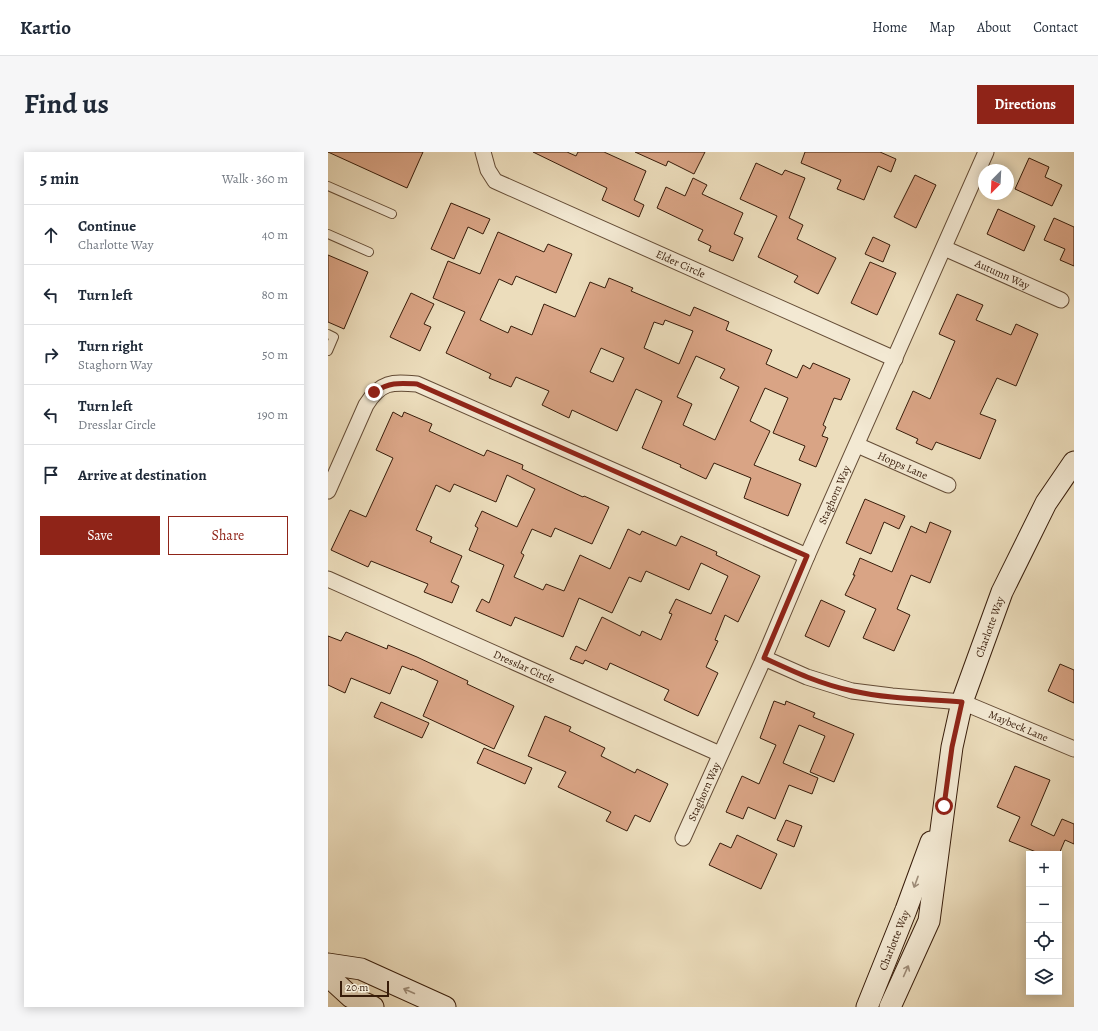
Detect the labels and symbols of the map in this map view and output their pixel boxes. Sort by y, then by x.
north arrow [978,164,1014,200]
street label: Elder Circle [653,247,708,282]
street label: Autumn Way [972,255,1032,293]
route end [365,383,383,401]
street label: Hopps Lane [875,448,930,483]
street label: Staghorn Way [815,463,854,527]
street label: Charlotte Way [972,594,1008,660]
street label: Dresslar Circle [491,647,557,687]
street label: Maybeck Lane [986,707,1051,745]
street label: Staghorn Way [685,760,724,824]
route start [935,797,953,815]
one-way arrow [912,876,920,888]
street label: Charlotte Way [875,908,913,973]
one-way arrow [903,966,910,978]
scale bar [340,979,389,998]
one-way arrow [403,987,415,994]

